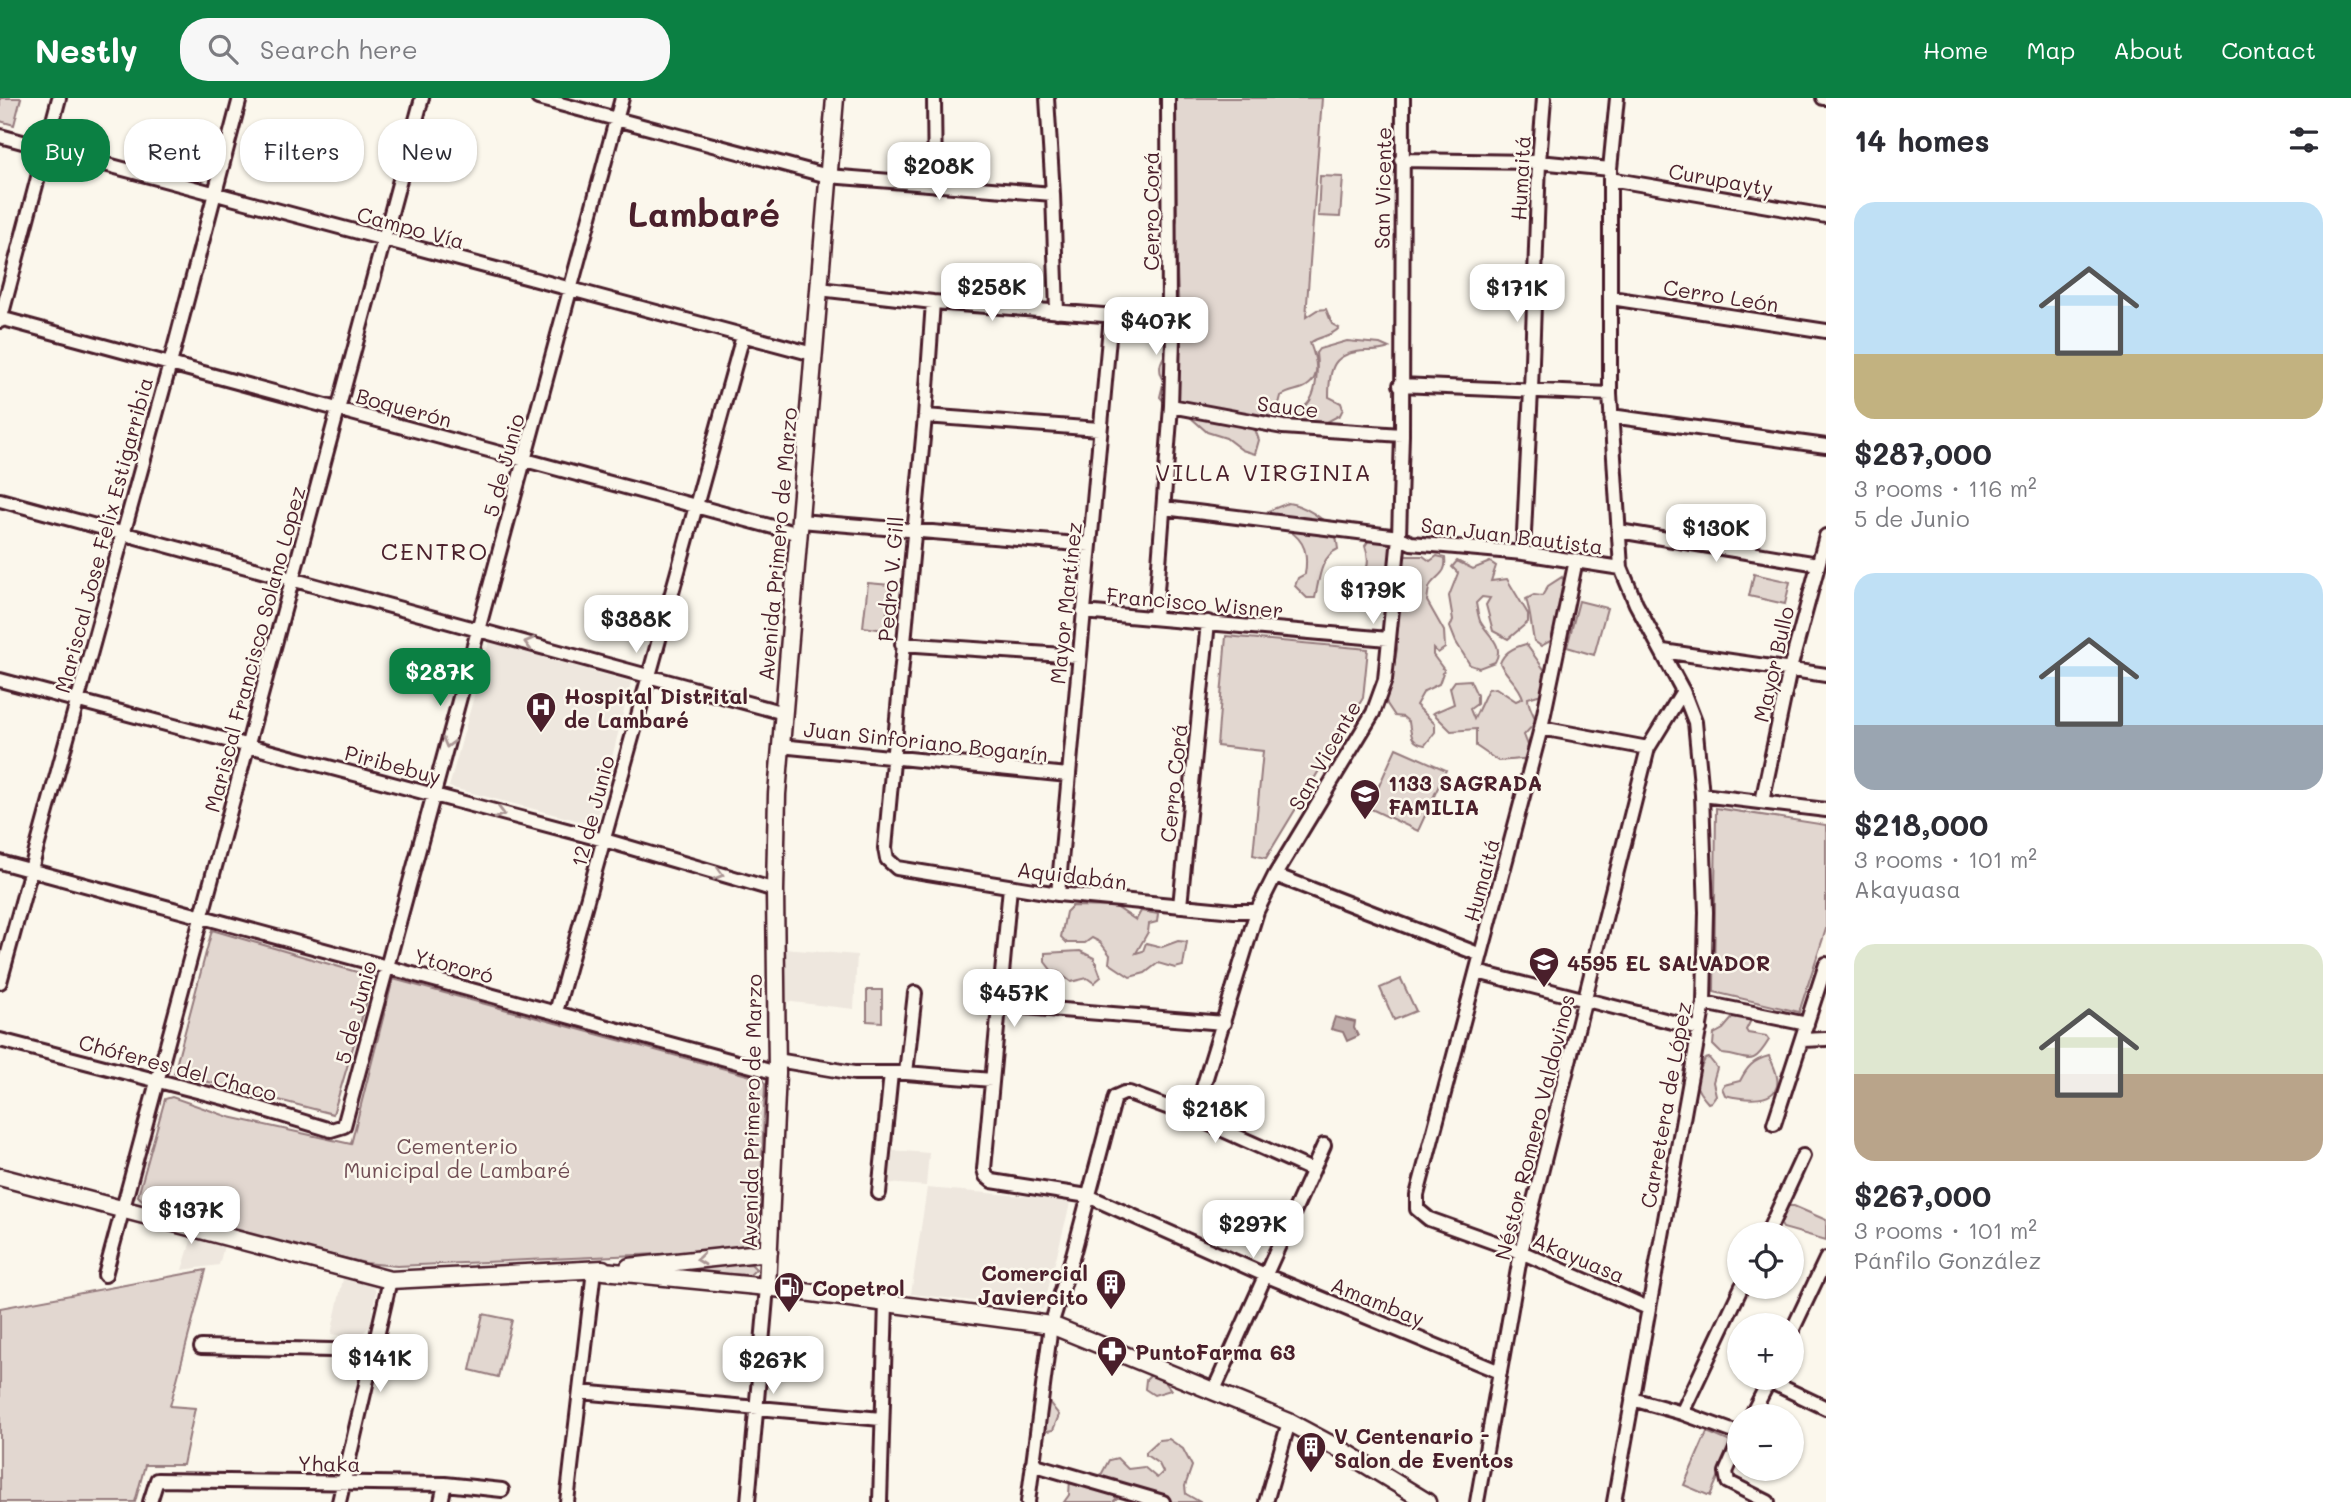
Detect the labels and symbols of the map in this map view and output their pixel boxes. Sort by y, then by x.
street label: San Vicente [1367,127,1397,249]
street label: Humaitá [1504,135,1536,221]
pin: $208K [890,142,988,202]
street label: Cerro Corá [1137,151,1164,271]
street label: Curupayty [1667,157,1775,201]
district label: Lambaré [628,190,780,236]
street label: Campo Vía [354,200,468,254]
pin: $258K [943,264,1041,323]
pin: $171K [1468,264,1566,324]
street label: Cerro León [1661,273,1781,317]
pin: $407K [1107,298,1205,357]
street label: Mariscal Jose Felix Estigarribia [48,374,158,696]
street label: Boquerón [353,381,455,433]
street label: Sauce [1256,389,1320,423]
street label: Avenida Primero de Marzo [752,406,802,682]
street label: 5 de Junio [476,411,530,519]
district label: VILLA VIRGINIA [1155,456,1373,487]
street label: Mariscal Francisco Solano Lopez [197,483,311,815]
pin: $130K [1667,504,1765,564]
street label: San Juan Bautista [1419,510,1605,560]
street label: Pedro V. Gill [871,515,909,643]
street label: Mayor Martínez [1043,521,1087,685]
district label: CENTRO [381,535,489,566]
pin: $179K [1324,566,1422,626]
street label: Francisco Wisner [1105,581,1285,623]
pin: $388K [587,596,685,655]
street label: Mayor Bullo [1747,603,1799,725]
one-way arrow [523,637,535,652]
pin: $287K [391,648,489,708]
place label: Hospital Distrital de Lambaré [564,682,748,733]
hospital icon: Hospital Distrital de Lambaré [524,690,558,734]
street label: San Vicente [1282,695,1366,815]
street label: Juan Sinforiano Bogarín [803,715,1049,767]
street label: Cerro Corá [1153,722,1193,844]
one-way arrow [442,737,456,749]
street label: Piribebuy [342,738,444,790]
street label: 12 de Junio [564,752,620,870]
place label: 1133 SAGRADA FAMILIA [1388,769,1542,820]
school or university icon: 1133 SAGRADA FAMILIA [1348,777,1382,821]
one-way arrow [494,805,506,819]
street label: Humaitá [1457,835,1505,925]
street label: Aquidabán [1016,855,1128,895]
one-way arrow [713,865,725,880]
street label: Ytororó [411,941,497,989]
school or university icon: 4595 EL SALVADOR [1527,945,1561,989]
place label: 4595 EL SALVADOR [1567,949,1770,976]
street label: 5 de Junio [328,958,382,1066]
pin: $457K [965,970,1063,1029]
street label: Avenida Primero de Marzo [735,974,767,1248]
street label: Néstor Romero Valdovinos [1488,991,1580,1263]
street label: Carretera de López [1634,1000,1696,1210]
street label: Chóferes del Chaco [76,1028,280,1106]
pin: $218K [1166,1086,1264,1145]
park label: Cementerio Municipal de Lambaré [344,1132,571,1183]
pin: $137K [142,1186,240,1246]
pin: $297K [1204,1200,1302,1260]
street label: Akayuasa [1529,1226,1629,1288]
one-way arrow [695,1251,706,1266]
place label: Comercial Javiercito [978,1259,1088,1310]
building icon: Comercial Javiercito [1094,1267,1128,1311]
fuel station icon: Copetrol [772,1270,806,1314]
street label: Amambay [1327,1270,1429,1332]
place label: Copetrol [812,1274,905,1301]
pin: $141K [331,1334,429,1394]
pharmacy icon: PuntoFarma 63 [1095,1334,1129,1378]
pin: $267K [724,1336,822,1396]
place label: PuntoFarma 63 [1135,1338,1295,1365]
place label: V Centenario - Salon de Eventos [1334,1422,1514,1473]
building icon: V Centenario - Salon de Eventos [1294,1430,1328,1474]
street label: Yhaka [297,1449,361,1477]

